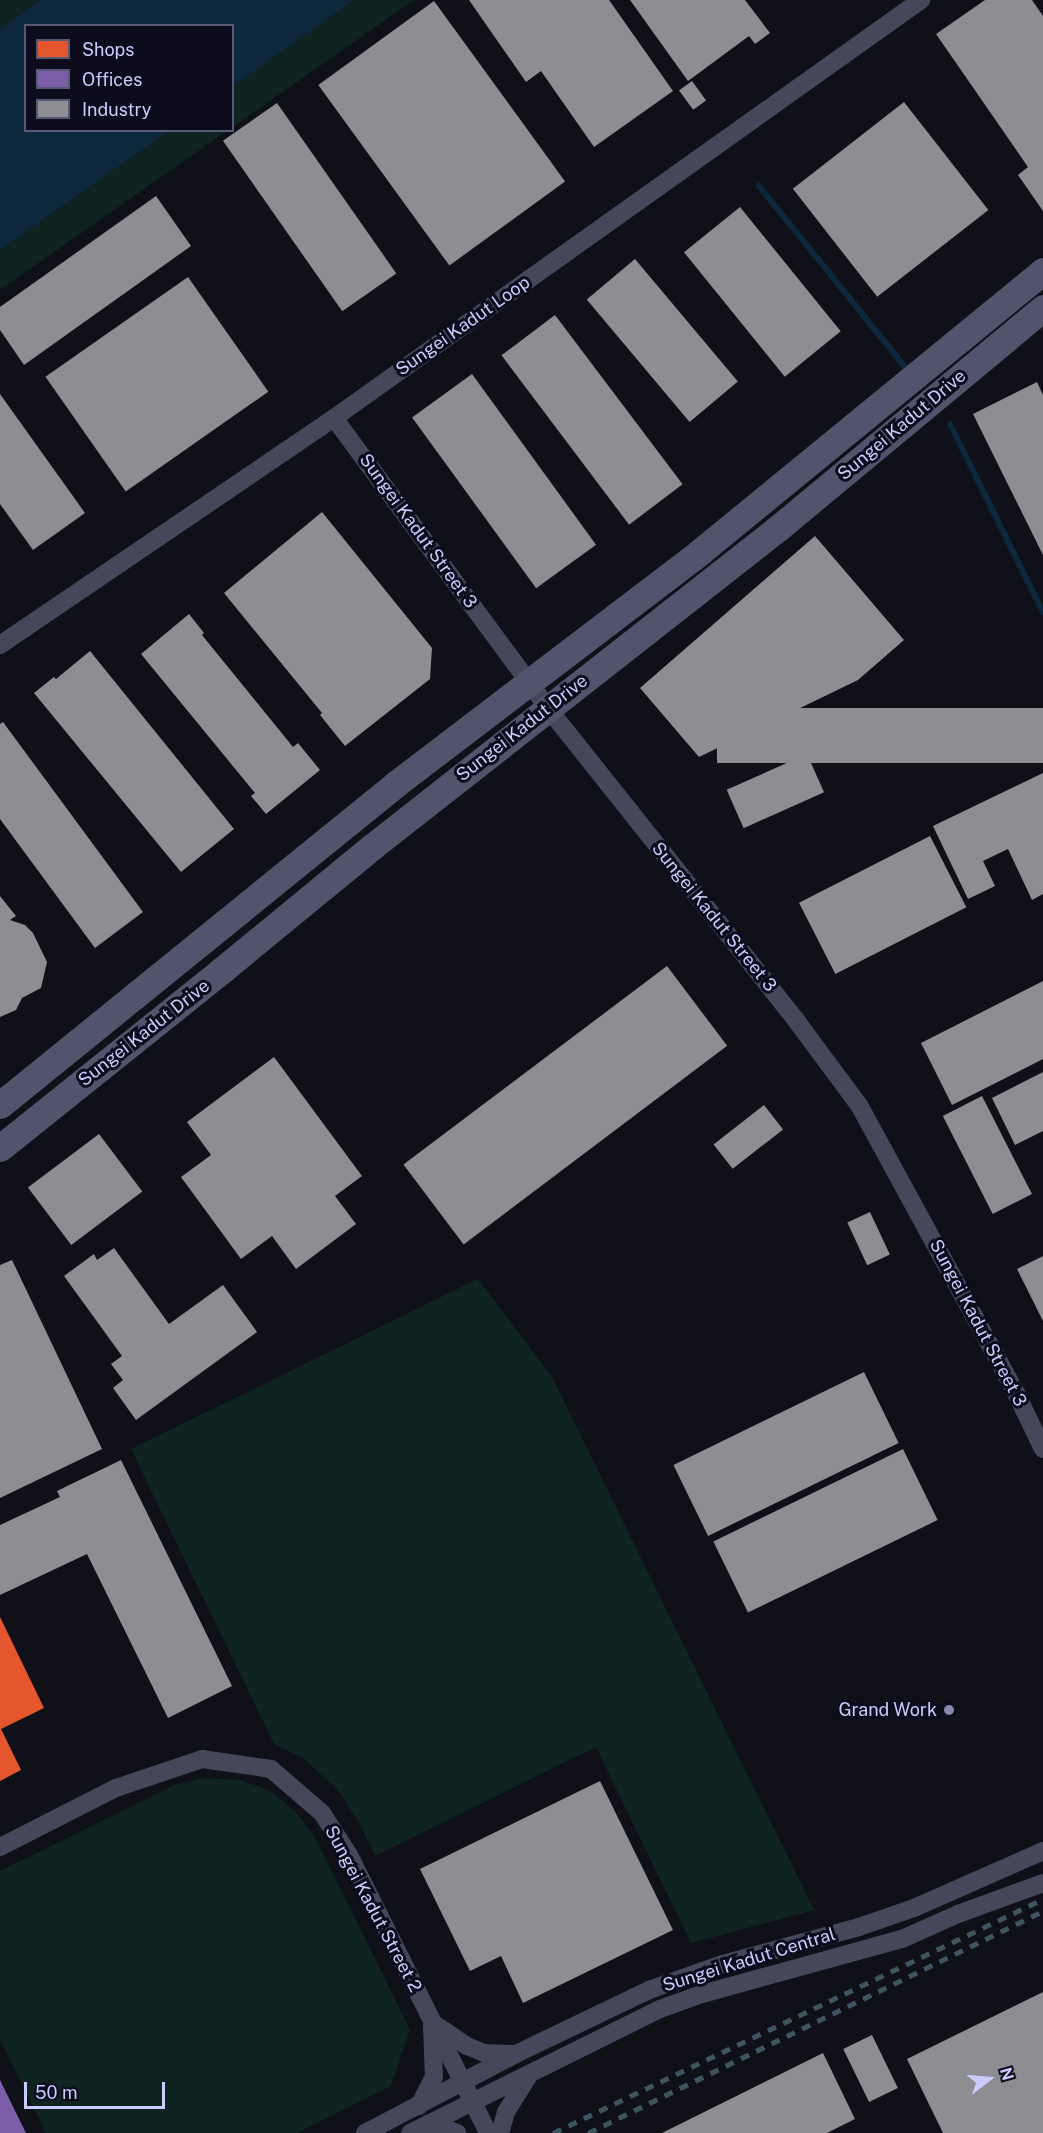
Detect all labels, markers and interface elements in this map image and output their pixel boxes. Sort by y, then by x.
legend [24,24,234,132]
text: Shops [82,39,134,60]
text: Offices [82,69,142,90]
text: Industry [82,99,151,120]
street label: Sungei Kadut Loop [392,272,534,380]
street label: Sungei Kadut Drive [834,365,970,485]
street label: Sungei Kadut Street 3 [355,449,481,613]
street label: Sungei Kadut Drive [452,670,592,786]
street label: Sungei Kadut Street 3 [647,838,781,996]
street label: Sungei Kadut Drive [74,975,214,1091]
street label: Sungei Kadut Street 3 [925,1236,1031,1410]
place label: Grand Work [838,1699,937,1721]
marker: Grand Work [942,1703,956,1717]
street label: Sungei Kadut Street 2 [320,1822,426,1996]
street label: Sungei Kadut Central [660,1923,838,1997]
north arrow [959,2049,1019,2109]
text: N [996,2065,1018,2083]
scale bar [27,2070,168,2108]
text: 50 m [35,2082,78,2103]

